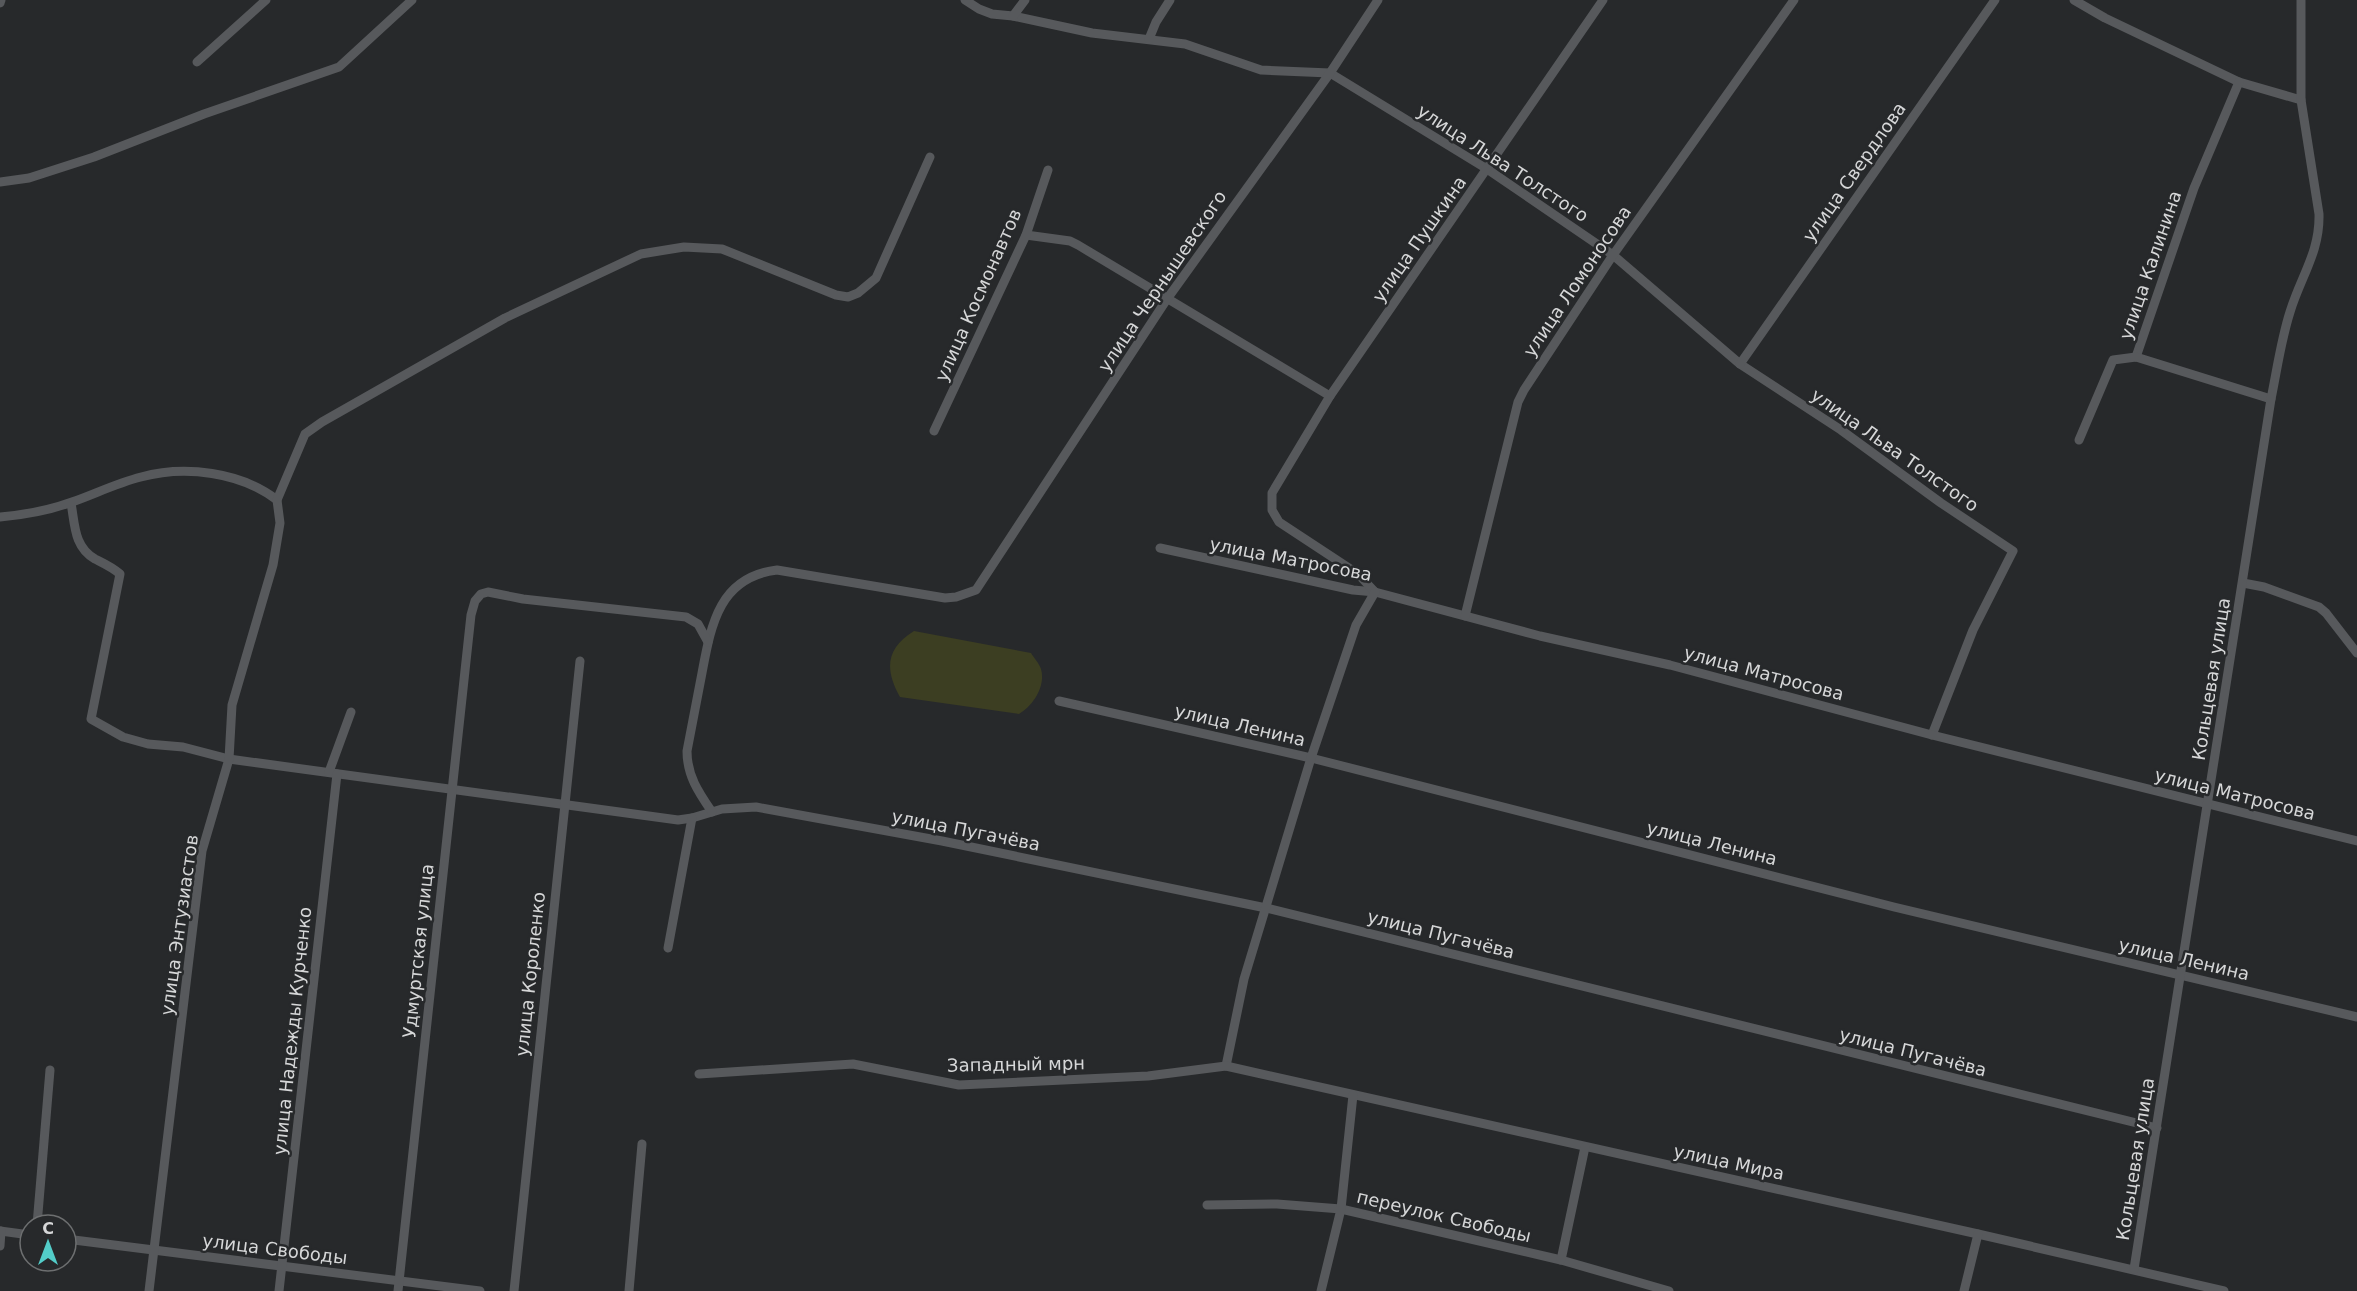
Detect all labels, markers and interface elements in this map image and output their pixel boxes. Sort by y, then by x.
street label: улица Свердлова [1798,98,1910,246]
street label: улица Льва Толстого [1414,100,1592,226]
street label: улица Пушкина [1368,172,1470,306]
street label: улица Чернышевского [1093,186,1231,376]
street label: улица Калинина [2115,188,2185,342]
street label: улица Ломоносова [1519,202,1635,360]
street label: улица Космонавтов [930,205,1026,385]
street label: улица Льва Толстого [1807,384,1983,516]
street label: улица Матросова [1208,533,1374,585]
street label: Кольцевая улица [2188,596,2234,762]
street label: улица Матросова [1682,642,1846,704]
street label: улица Ленина [1172,700,1308,750]
street label: улица Матросова [2152,764,2318,824]
street label: улица Пугачёва [890,805,1042,855]
street label: улица Ленина [1645,817,1779,869]
street label: улица Энтузиастов [156,833,202,1017]
street label: Удмуртская улица [398,863,438,1039]
street label: улица Короленко [511,891,549,1057]
street label: улица Надежды Курченко [269,906,315,1156]
street label: улица Пугачёва [1365,906,1517,962]
street label: улица Ленина [2116,934,2252,984]
street label: улица Пугачёва [1837,1024,1989,1080]
street label: Западный мрн [947,1052,1085,1076]
street label: Кольцевая улица [2112,1076,2158,1242]
street label: улица Мира [1672,1140,1786,1184]
street label: переулок Свободы [1355,1186,1533,1246]
north arrow [18,1213,78,1273]
text: С [42,1219,54,1238]
street label: улица Свободы [201,1230,349,1268]

